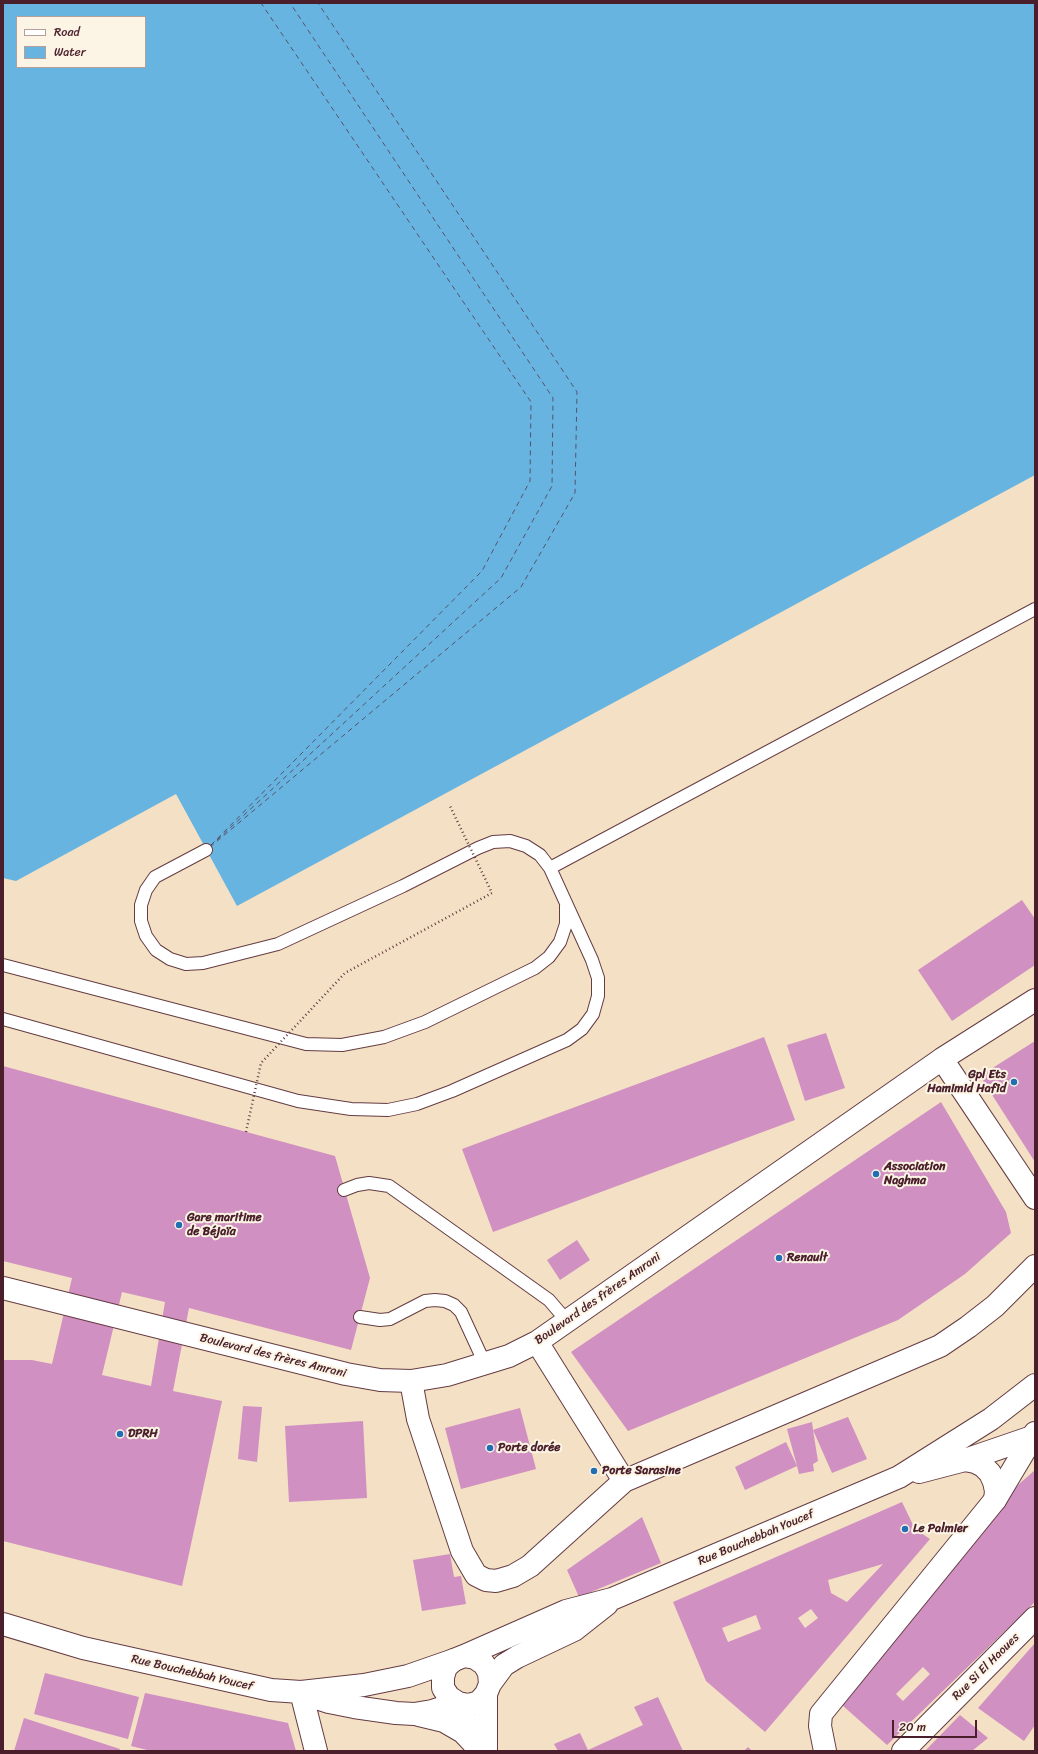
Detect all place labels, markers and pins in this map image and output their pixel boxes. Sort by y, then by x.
place label: Gpl Ets Hamimid Hafid [927,1068,1006,1096]
marker: Gpl Ets Hamimid Hafid [1009,1077,1019,1087]
place label: Association Naghma [884,1160,945,1188]
marker: Association Naghma [871,1169,881,1179]
place label: Gare maritime de Béjaïa [187,1211,262,1239]
marker: Gare maritime de Béjaïa [174,1220,184,1230]
place label: Renault [787,1251,828,1265]
marker: Renault [774,1253,784,1263]
place label: DPRH [128,1427,158,1441]
marker: DPRH [115,1429,125,1439]
place label: Porte dorée [498,1441,561,1455]
marker: Porte dorée [485,1443,495,1453]
place label: Porte Sarasine [602,1464,681,1478]
marker: Porte Sarasine [589,1466,599,1476]
place label: Le Palmier [913,1522,968,1536]
marker: Le Palmier [900,1524,910,1534]

